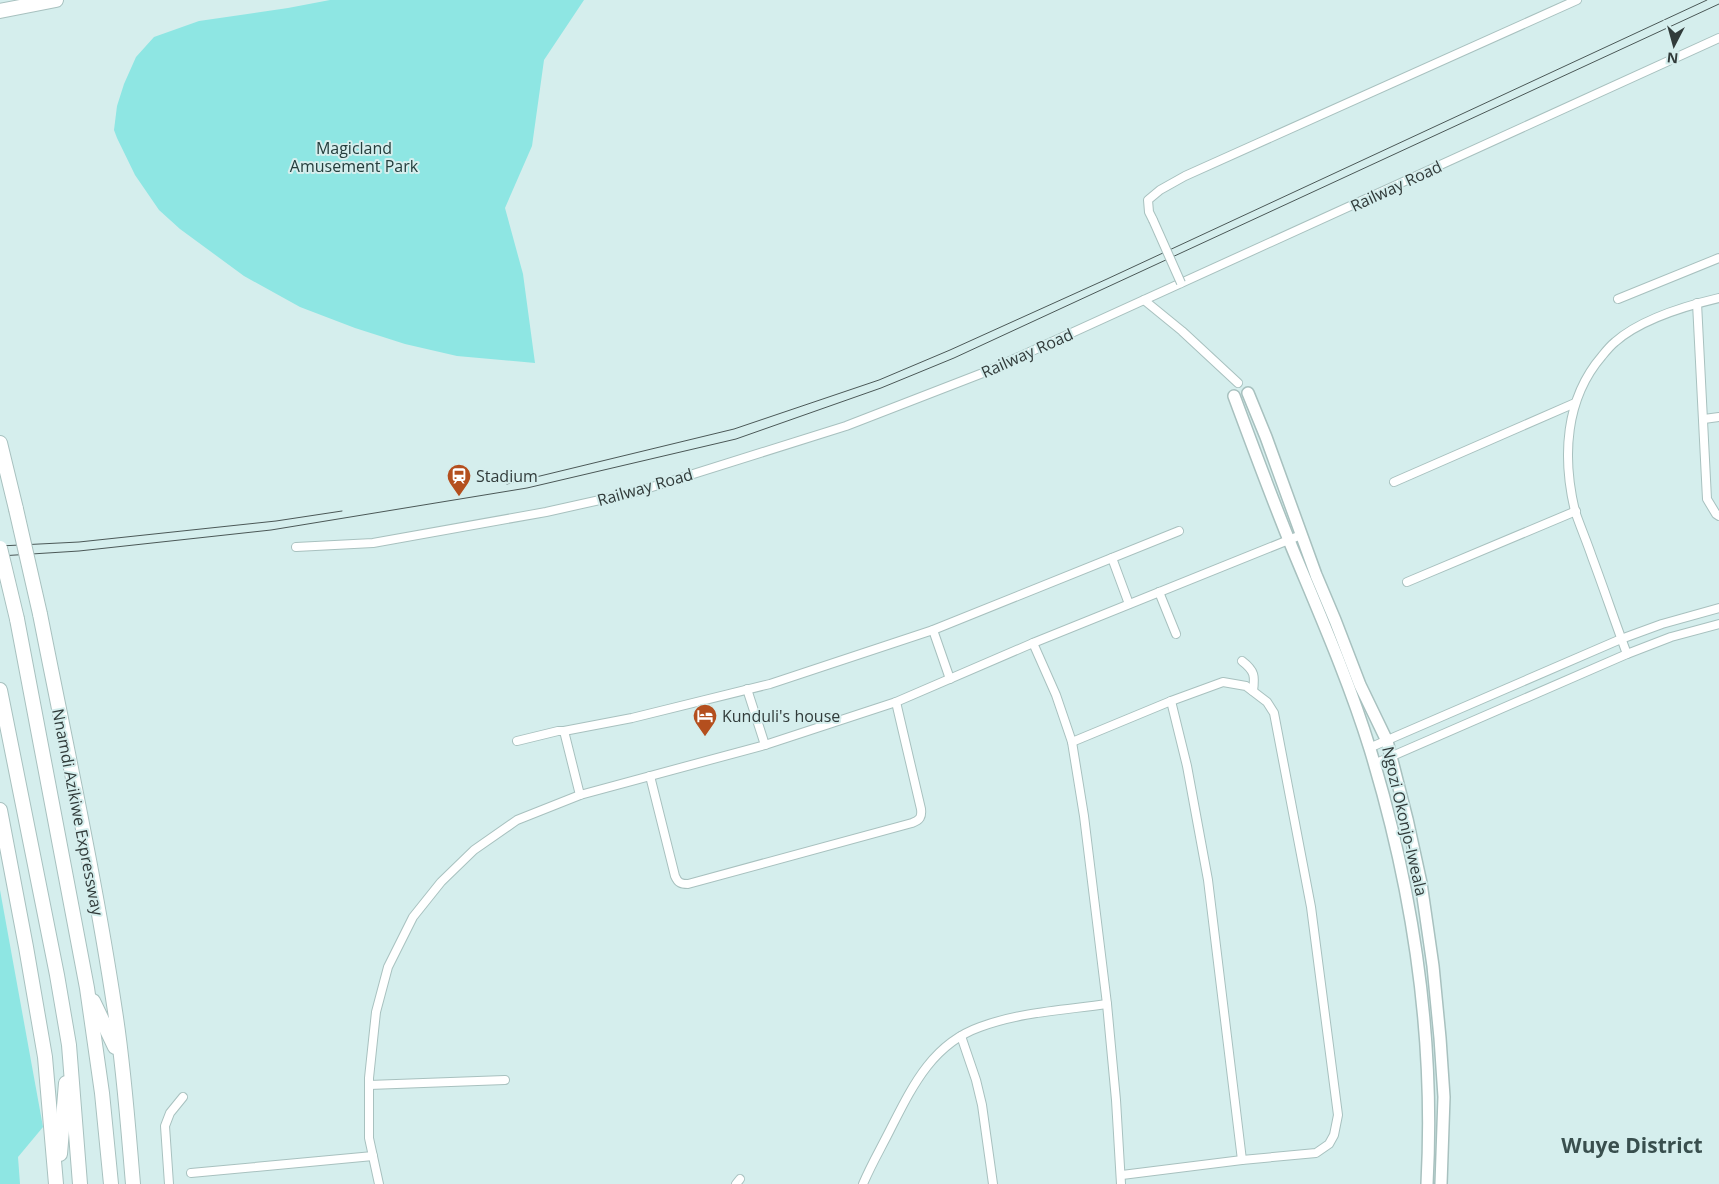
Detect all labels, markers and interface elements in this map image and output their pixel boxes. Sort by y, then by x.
north arrow [1649,20,1699,70]
text: N [1666,48,1679,68]
park label: Magicland Amusement Park [290,137,419,177]
street label: Railway Road [1347,155,1445,217]
street label: Railway Road [978,323,1076,383]
station icon: Stadium [446,463,472,497]
street label: Railway Road [595,463,695,511]
place label: Stadium [476,465,538,487]
hotel icon: Kunduli's house [692,703,718,737]
place label: Kunduli's house [722,705,840,727]
street label: Nnamdi Azikiwe Expressway [47,707,109,918]
street label: Ngozi Okonjo-Iweala [1377,744,1433,898]
district label: Wuye District [1561,1131,1703,1159]

